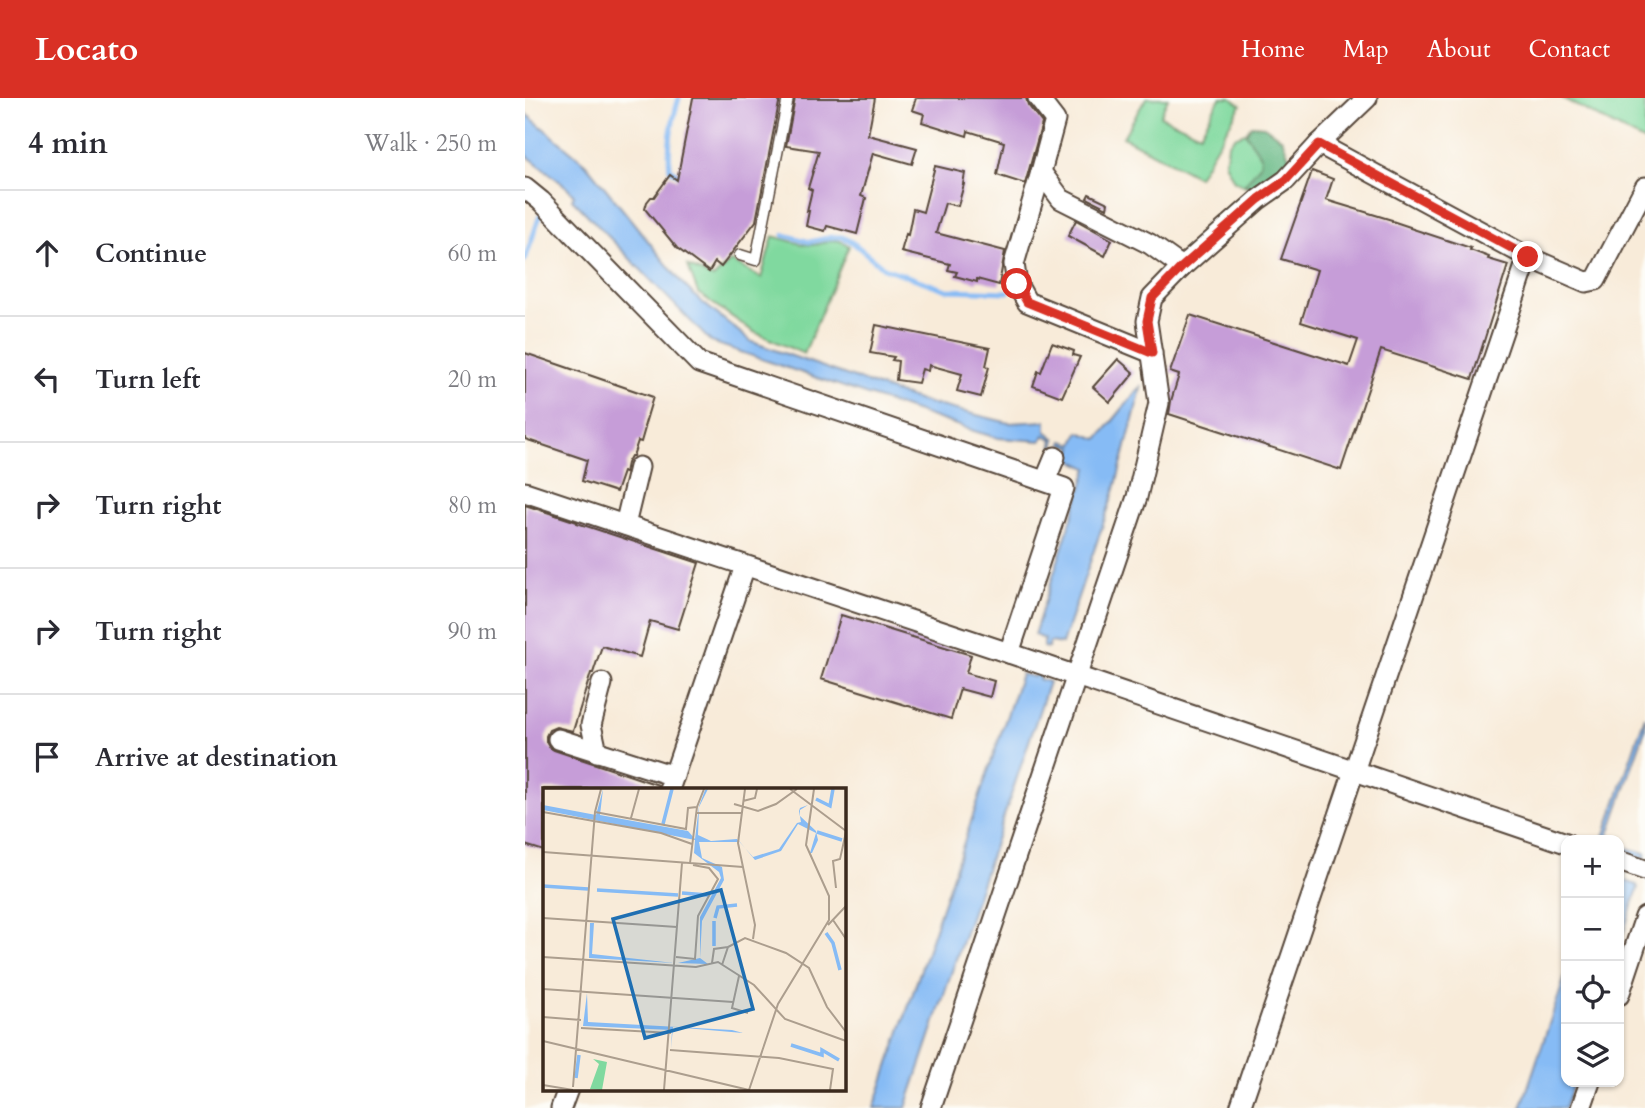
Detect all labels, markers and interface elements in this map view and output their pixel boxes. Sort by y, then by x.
text: Locato [35,27,138,72]
text: Home [1241,33,1305,66]
text: Map [1343,33,1389,66]
text: About [1427,33,1491,66]
text: Contact [1529,33,1610,66]
text: 4 min [28,123,108,164]
text: Walk · 250 m [364,128,497,159]
icon: ahead [28,234,66,272]
text: Continue [95,236,207,271]
text: 60 m [448,238,497,269]
route end [1512,241,1543,272]
route start [1001,268,1032,299]
icon: left [28,360,66,398]
text: Turn left [95,362,200,397]
text: 20 m [448,364,497,395]
icon: right [28,486,66,524]
text: Turn right [95,488,222,523]
text: 80 m [448,490,497,521]
icon: right [28,612,66,650]
text: Turn right [95,614,222,649]
text: 90 m [448,616,497,647]
icon: arrive [28,738,66,776]
text: Arrive at destination [95,740,338,775]
inset map [543,788,845,1090]
map controls [1561,835,1624,1087]
button: + [1561,835,1624,898]
button: − [1561,898,1624,961]
button: locate [1561,961,1624,1024]
button: layers [1561,1024,1624,1087]

